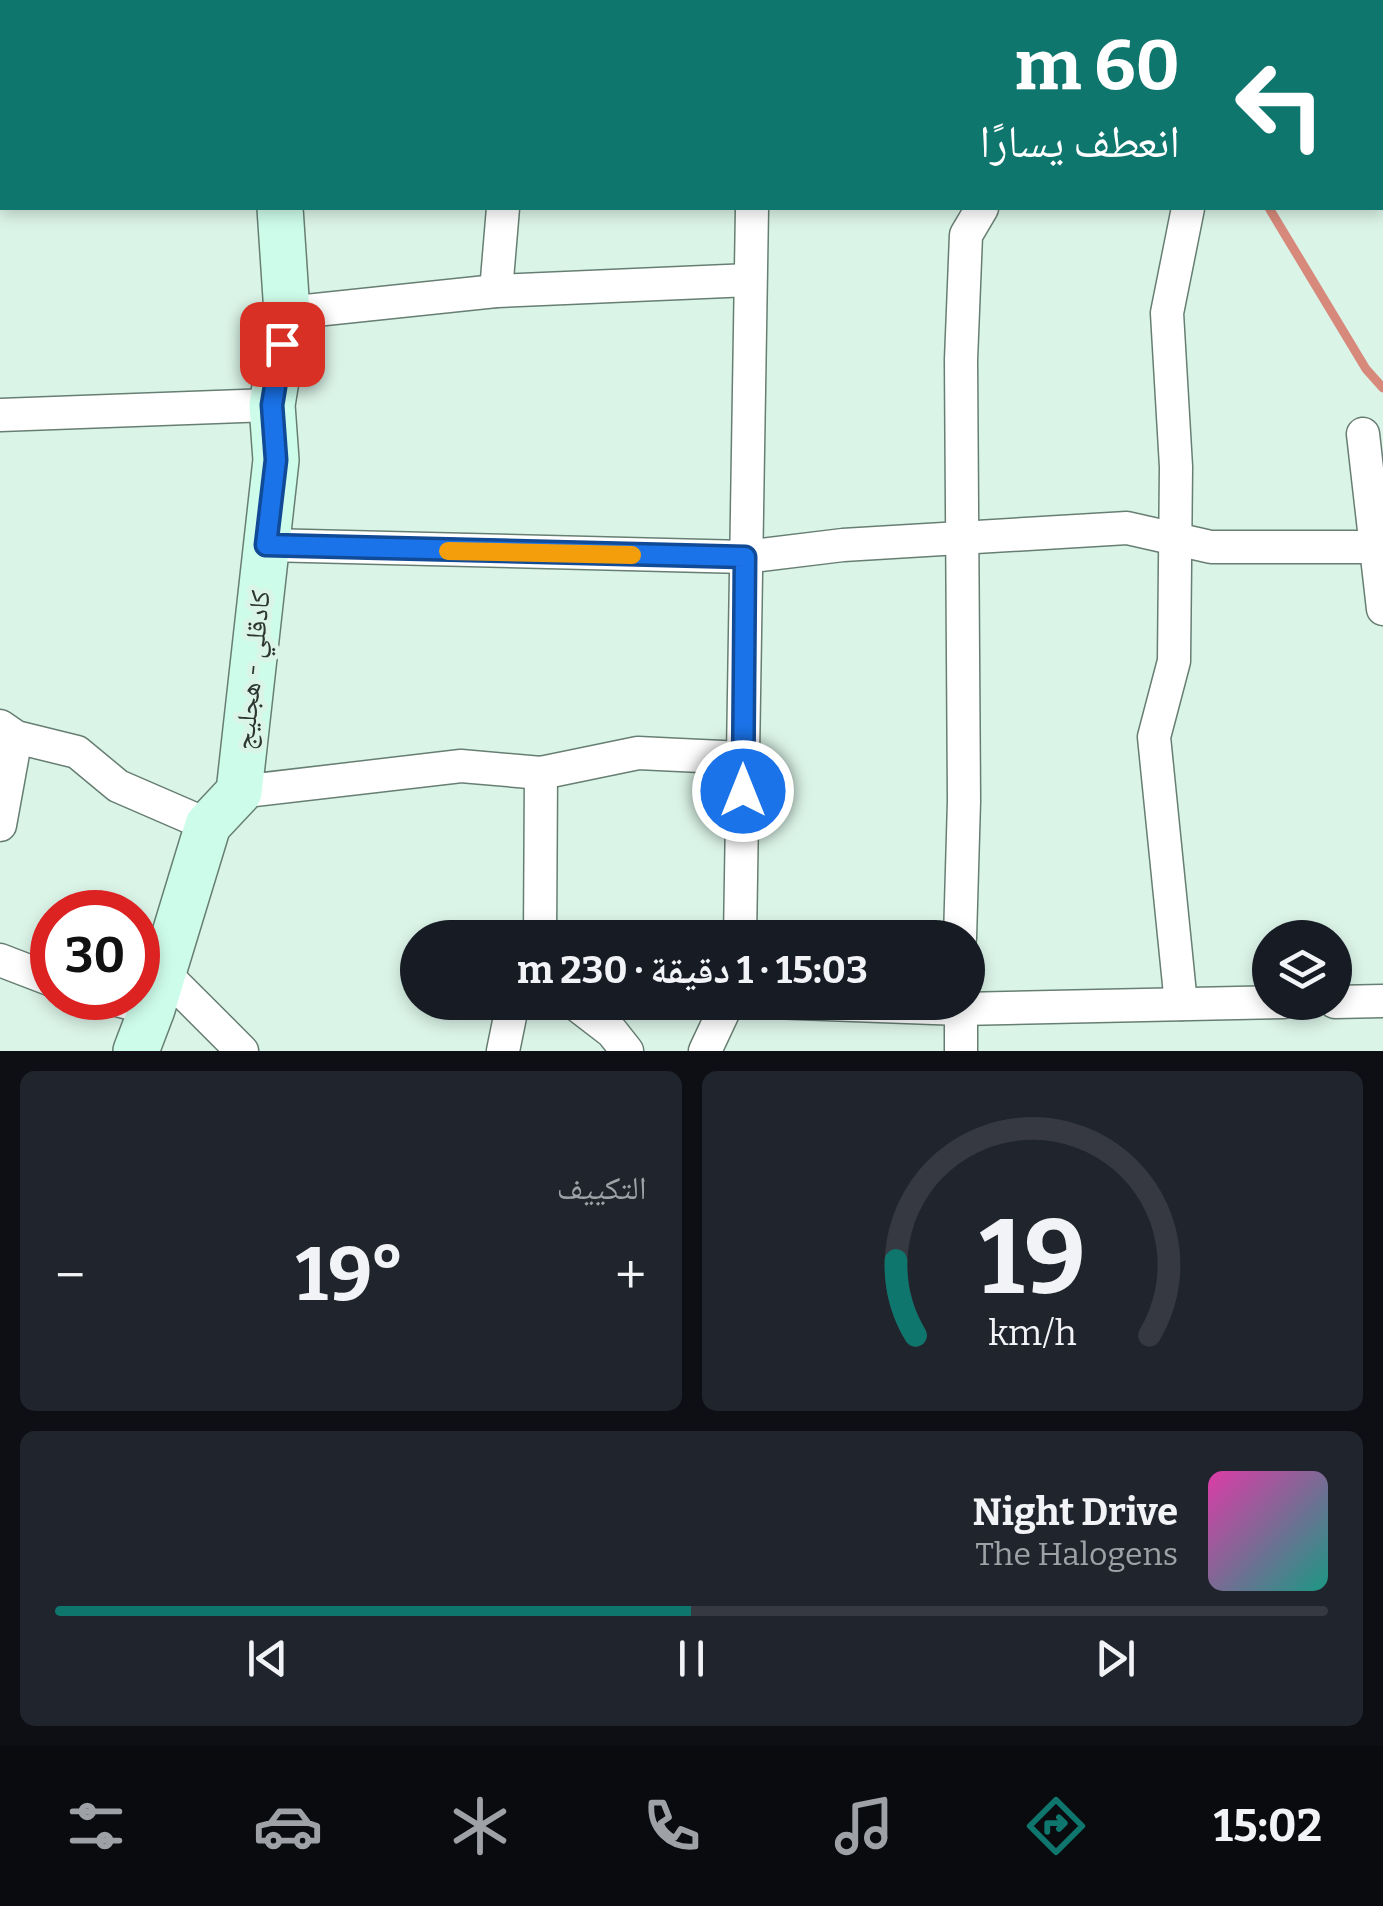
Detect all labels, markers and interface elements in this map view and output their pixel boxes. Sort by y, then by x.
text: 60 m [1015,24,1180,108]
icon: left [1215,40,1345,170]
text: انعطف يسارًا [979,115,1180,169]
pin [240,302,325,387]
icon: arrive [255,317,310,372]
street label: كادقلي - هجليج [227,588,283,752]
position arrow [691,739,795,843]
speed limit sign: 30 [30,890,160,1020]
map controls [1252,920,1352,1020]
button: layers [1252,920,1352,1020]
text: 15:03 · 1 دقيقة · 230 m [517,947,868,993]
text: التكييف [557,1169,647,1207]
text: 19 [979,1196,1085,1321]
text: 19° [296,1230,405,1320]
text: − [55,1243,85,1309]
text: + [615,1243,647,1309]
text: km/h [988,1312,1076,1354]
text: Night Drive [972,1489,1178,1535]
text: The Halogens [975,1535,1178,1573]
icon: previous [240,1631,295,1686]
icon: pause [664,1631,719,1686]
icon: next [1088,1631,1143,1686]
icon: filters [61,1791,131,1861]
icon: car [253,1791,323,1861]
icon: climate [445,1791,515,1861]
icon: phone [637,1791,707,1861]
icon: music [829,1791,899,1861]
icon: directions [1021,1791,1091,1861]
text: 15:02 [1214,1799,1322,1853]

